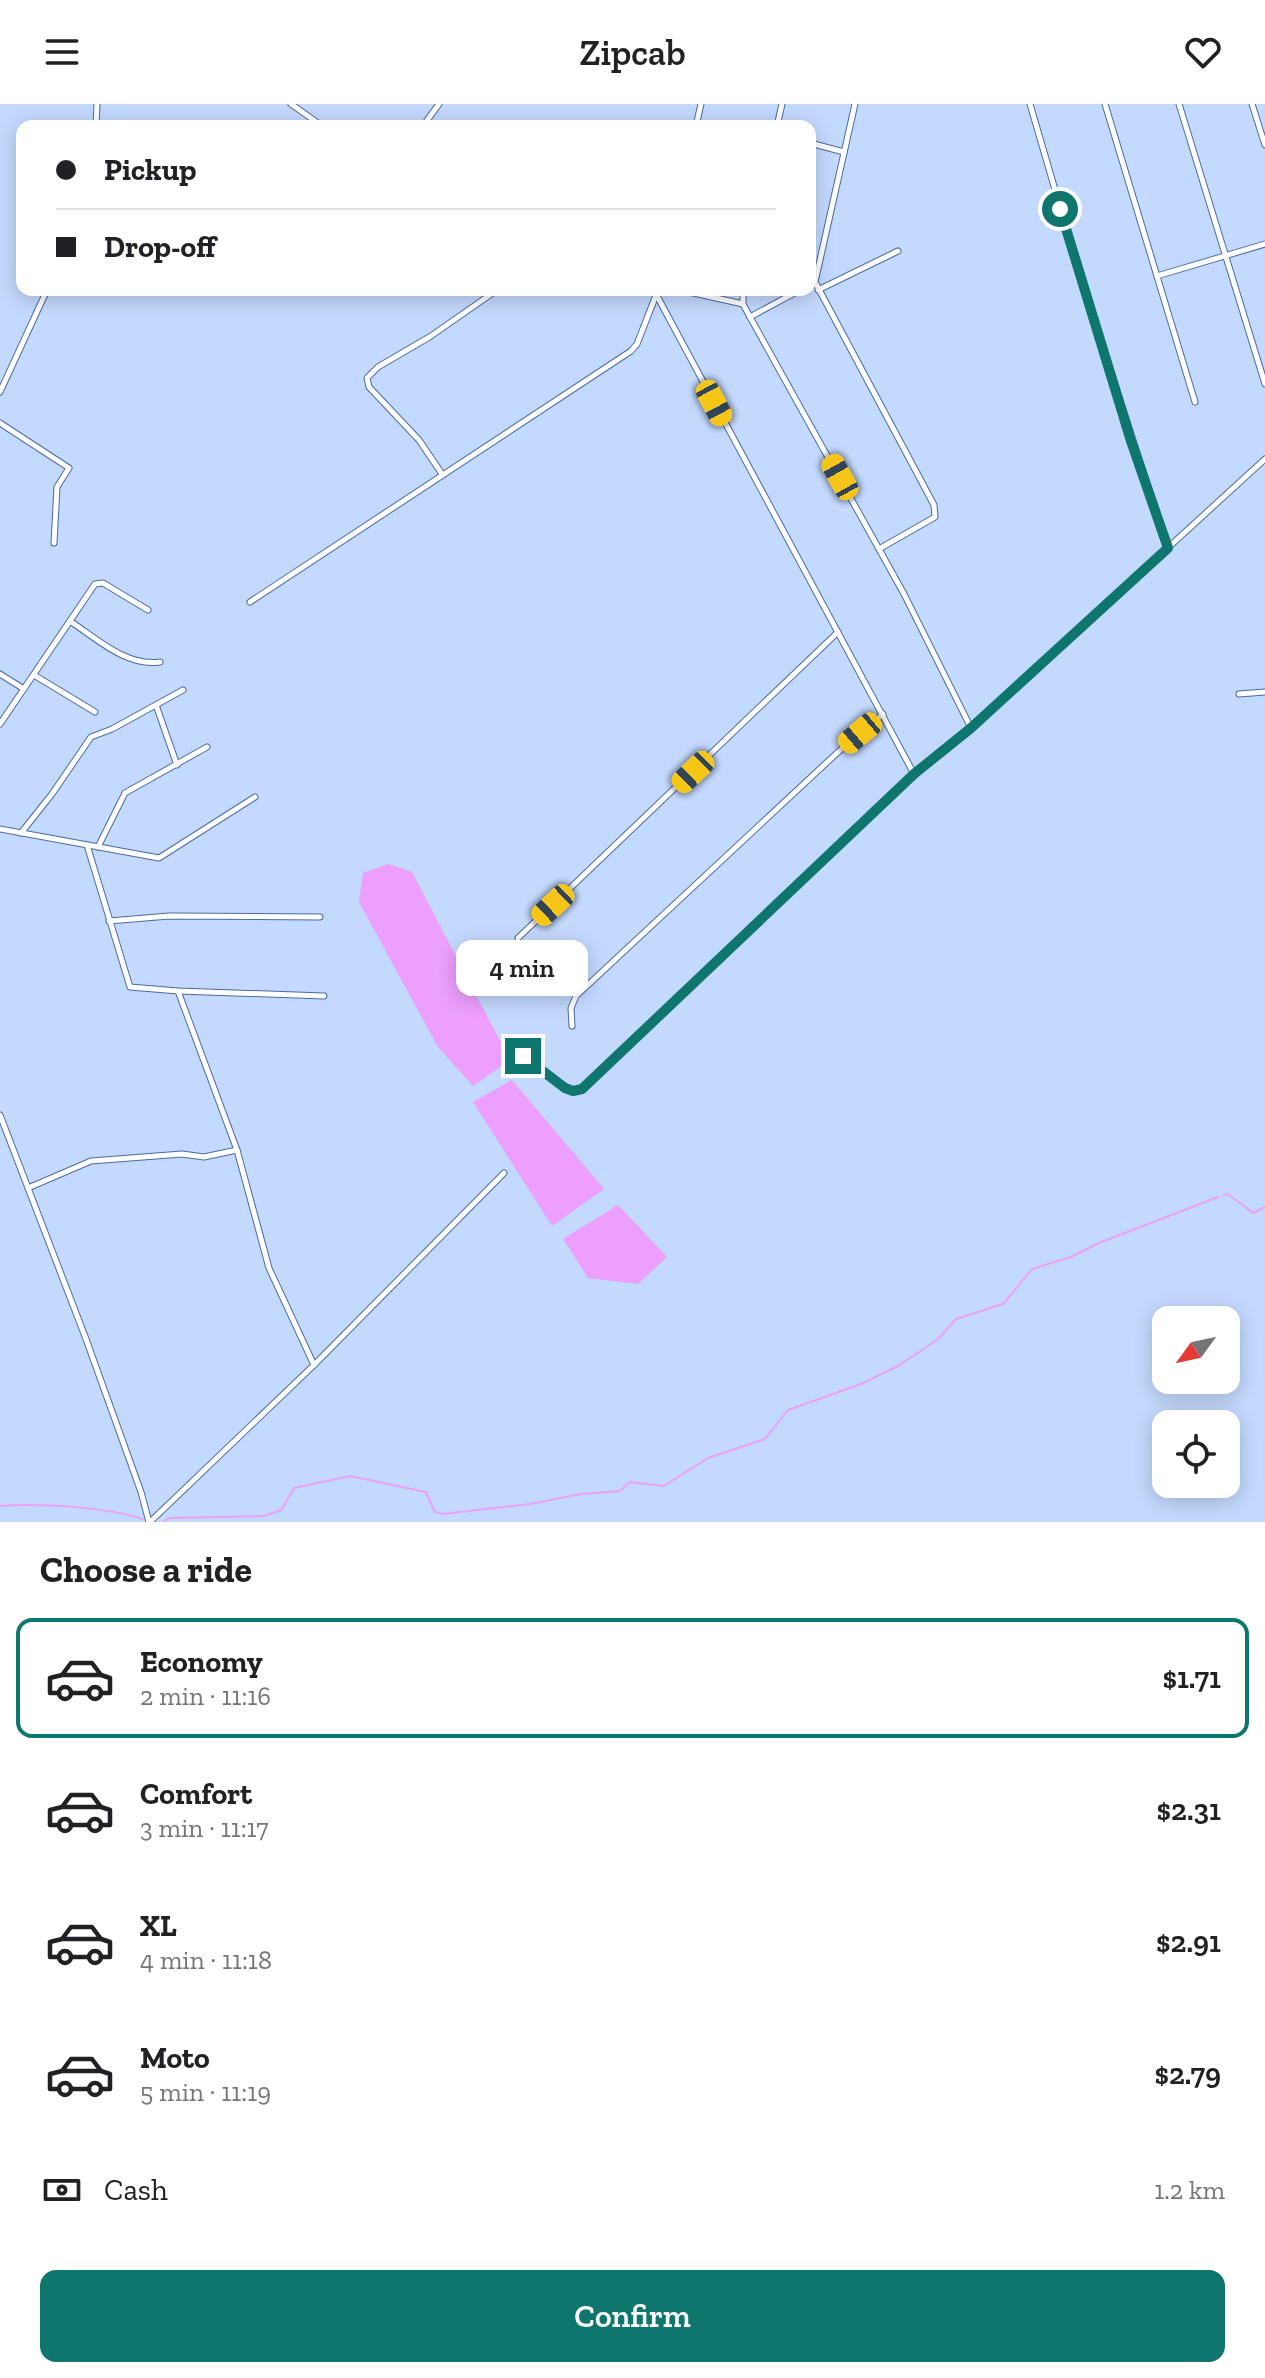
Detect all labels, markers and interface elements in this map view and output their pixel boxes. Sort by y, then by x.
icon: menu [40,30,84,74]
icon: heart [1181,30,1225,74]
text: Zipcab [579,31,686,74]
text: Pickup [104,152,196,188]
route start [1042,191,1078,227]
text: Drop-off [104,229,216,265]
car [692,376,736,430]
car [818,450,862,504]
car [834,708,886,758]
car [667,747,719,797]
car [527,880,579,930]
callout: 4 min [457,940,589,996]
text: 4 min [489,952,555,984]
route end [505,1038,541,1074]
north arrow [1152,1306,1240,1394]
map controls [1152,1306,1240,1498]
button: locate [1152,1410,1240,1498]
text: Choose a ride [40,1548,252,1591]
icon: car [44,1642,116,1714]
text: Economy [140,1644,263,1680]
text: $1.71 [1162,1660,1221,1696]
text: 2 min · 11:16 [140,1680,271,1712]
icon: car [44,1774,116,1846]
text: Comfort [140,1776,252,1812]
text: $2.31 [1157,1792,1221,1828]
text: 3 min · 11:17 [140,1812,268,1844]
icon: car [44,1906,116,1978]
text: XL [140,1908,177,1944]
text: $2.91 [1156,1924,1221,1960]
text: 4 min · 11:18 [140,1944,272,1976]
icon: car [44,2038,116,2110]
text: Moto [140,2040,210,2076]
text: $2.79 [1154,2056,1221,2092]
text: 5 min · 11:19 [140,2076,271,2108]
icon: cash [40,2168,84,2212]
text: Cash [104,2172,168,2208]
text: 1.2 km [1154,2174,1225,2206]
button: Confirm [40,2270,1225,2362]

